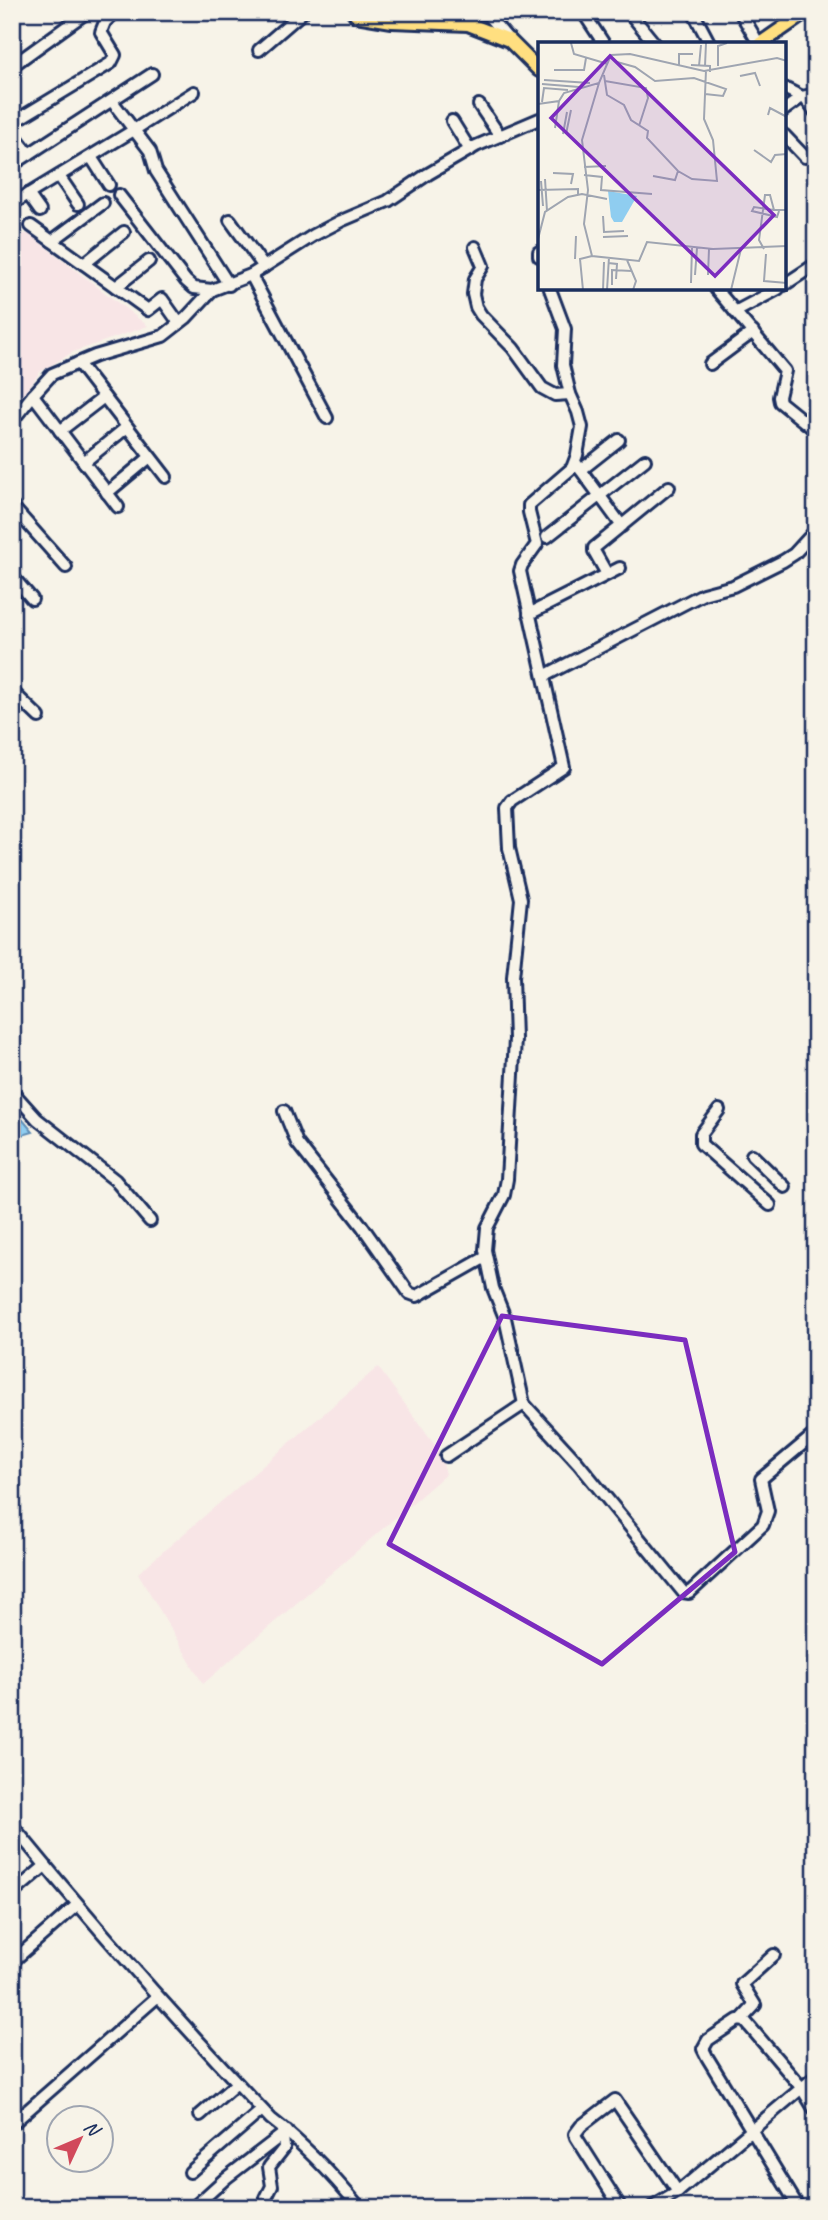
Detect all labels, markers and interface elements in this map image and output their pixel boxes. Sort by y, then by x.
inset map [538,42,786,290]
north arrow [46,2104,116,2174]
text: N [79,2115,106,2143]

